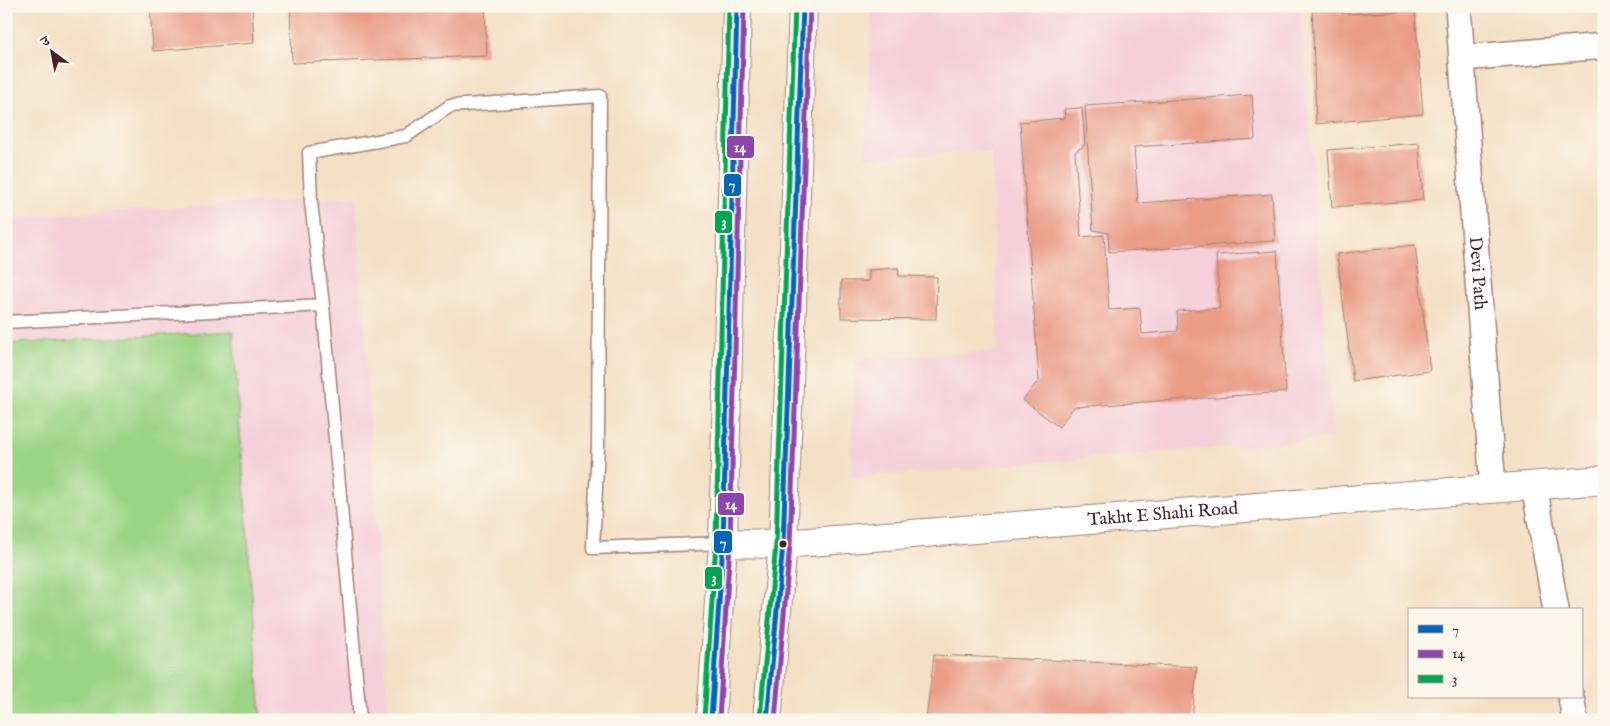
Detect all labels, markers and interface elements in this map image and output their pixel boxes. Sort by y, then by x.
north arrow [28,28,78,78]
text: उ [37,32,54,52]
line badge: 14 [726,135,755,159]
text: 14 [734,139,747,157]
line badge: 7 [723,173,742,197]
text: 7 [729,176,736,194]
line badge: 3 [714,210,733,234]
text: 3 [721,214,727,232]
street label: Devi Path [1463,236,1492,311]
line badge: 14 [717,492,745,516]
text: 14 [725,496,738,514]
street label: Takht E Shahi Road [1087,497,1239,532]
line badge: 7 [713,530,733,554]
text: 7 [720,534,727,552]
unlabelled marker [778,539,788,549]
line badge: 3 [704,566,723,590]
text: 3 [711,570,717,588]
legend [1408,608,1582,698]
text: 7 [1452,620,1459,639]
text: 14 [1452,644,1466,663]
text: 3 [1452,670,1458,689]

